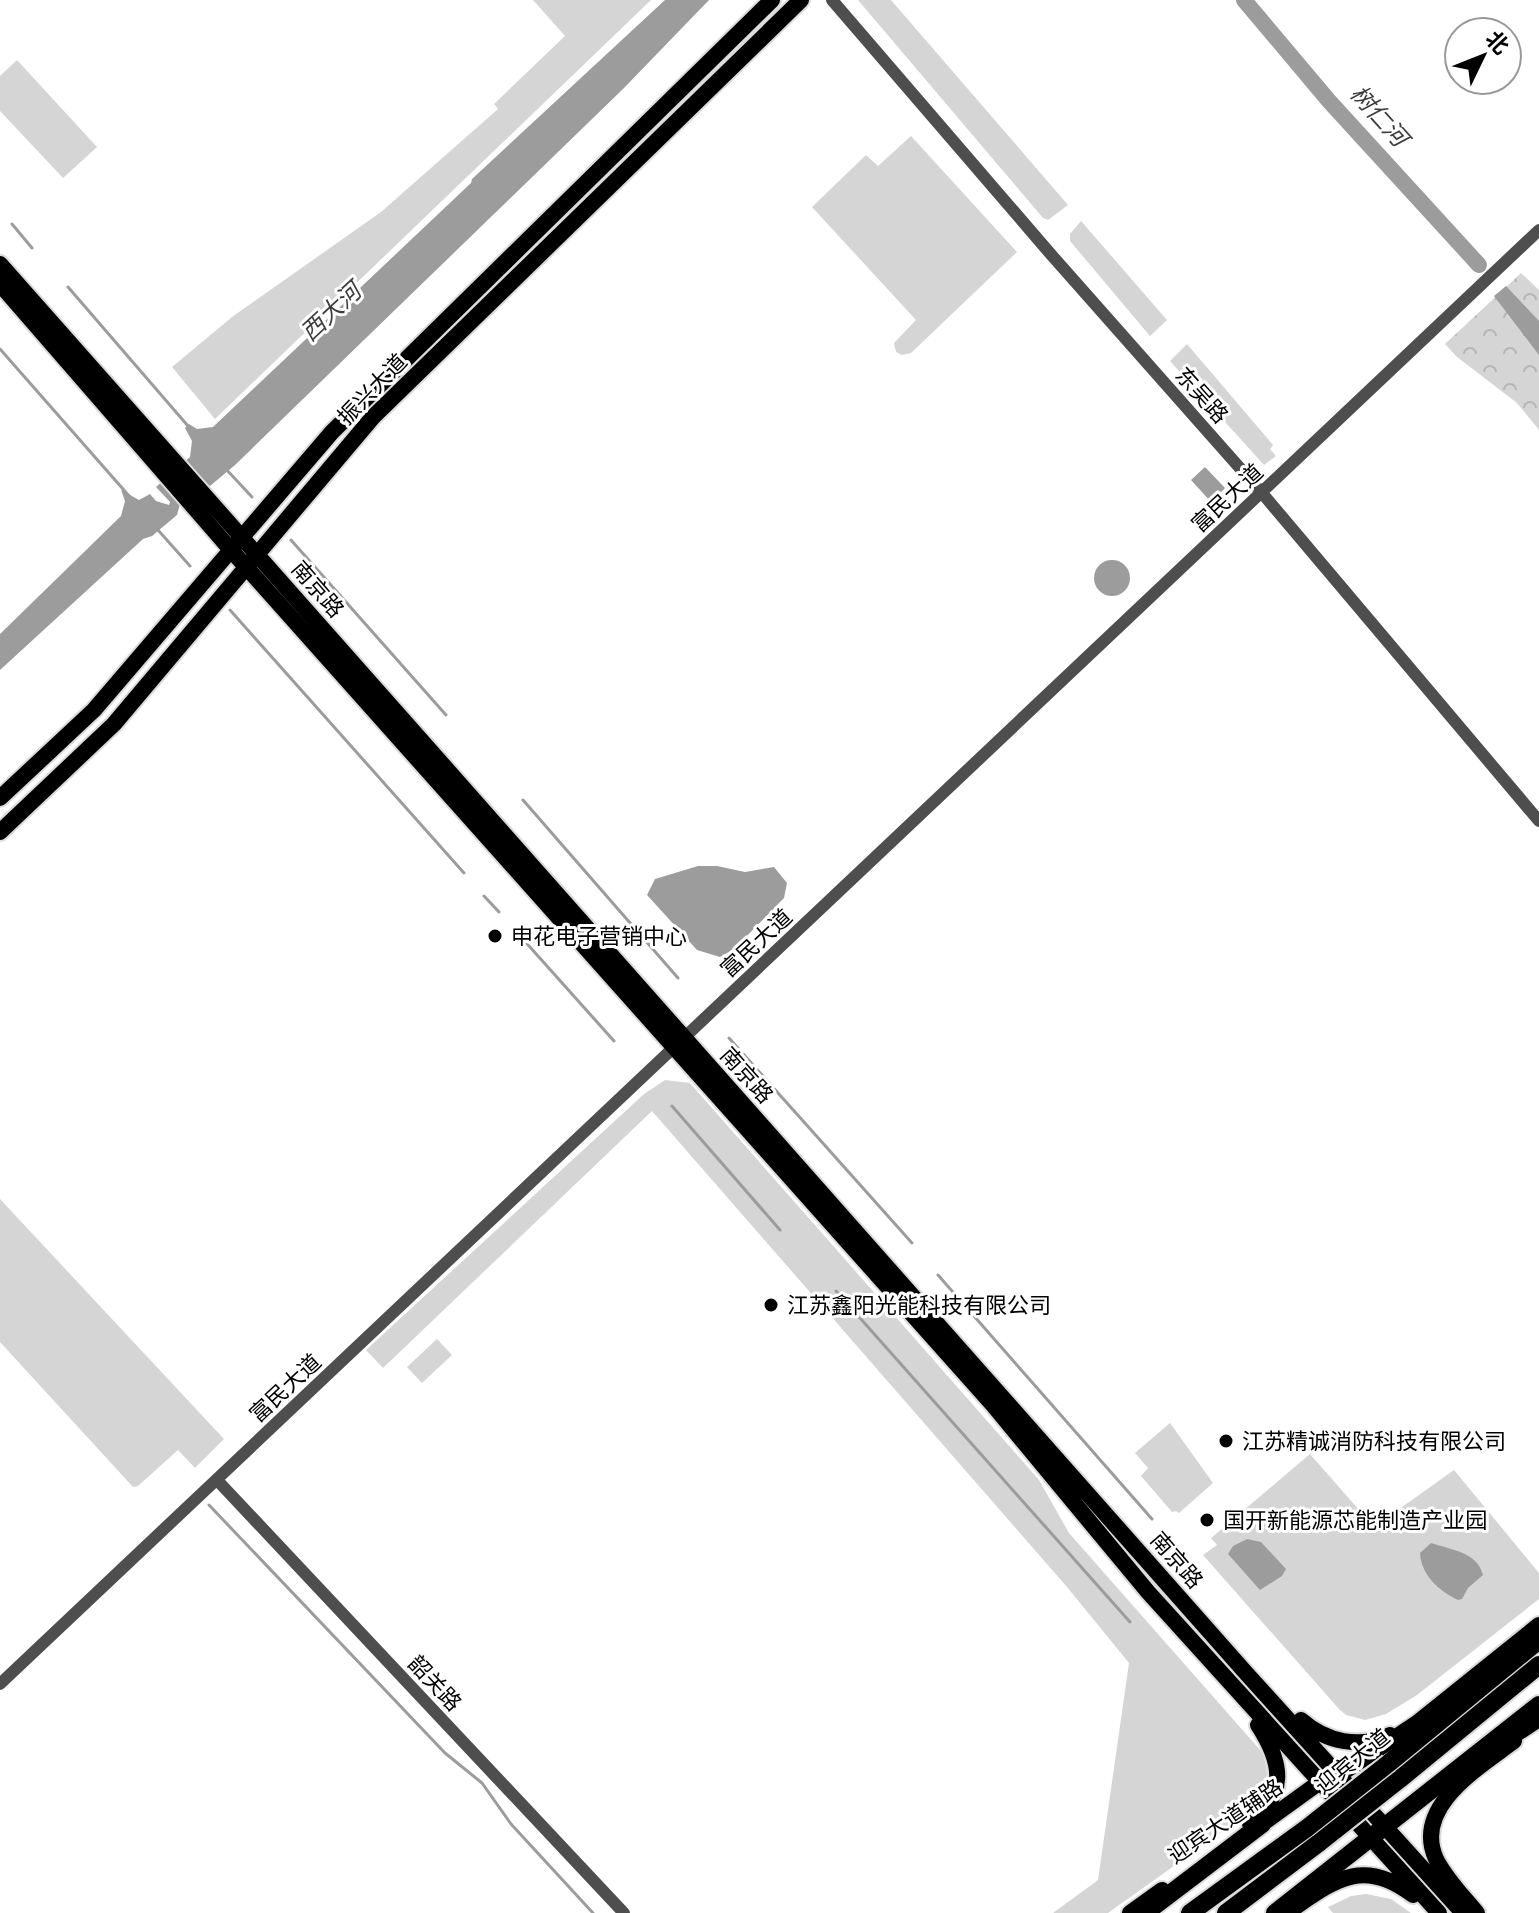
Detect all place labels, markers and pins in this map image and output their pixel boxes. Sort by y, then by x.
place label: 申花电子营销中心 [511,921,687,952]
marker: 申花电子营销中心 [486,927,504,945]
place label: 江苏鑫阳光能科技有限公司 [787,1290,1051,1321]
marker: 江苏鑫阳光能科技有限公司 [762,1296,780,1314]
place label: 江苏精诚消防科技有限公司 [1242,1426,1506,1457]
marker: 江苏精诚消防科技有限公司 [1217,1432,1235,1450]
place label: 国开新能源芯能制造产业园 [1223,1505,1487,1536]
marker: 国开新能源芯能制造产业园 [1198,1511,1216,1529]

